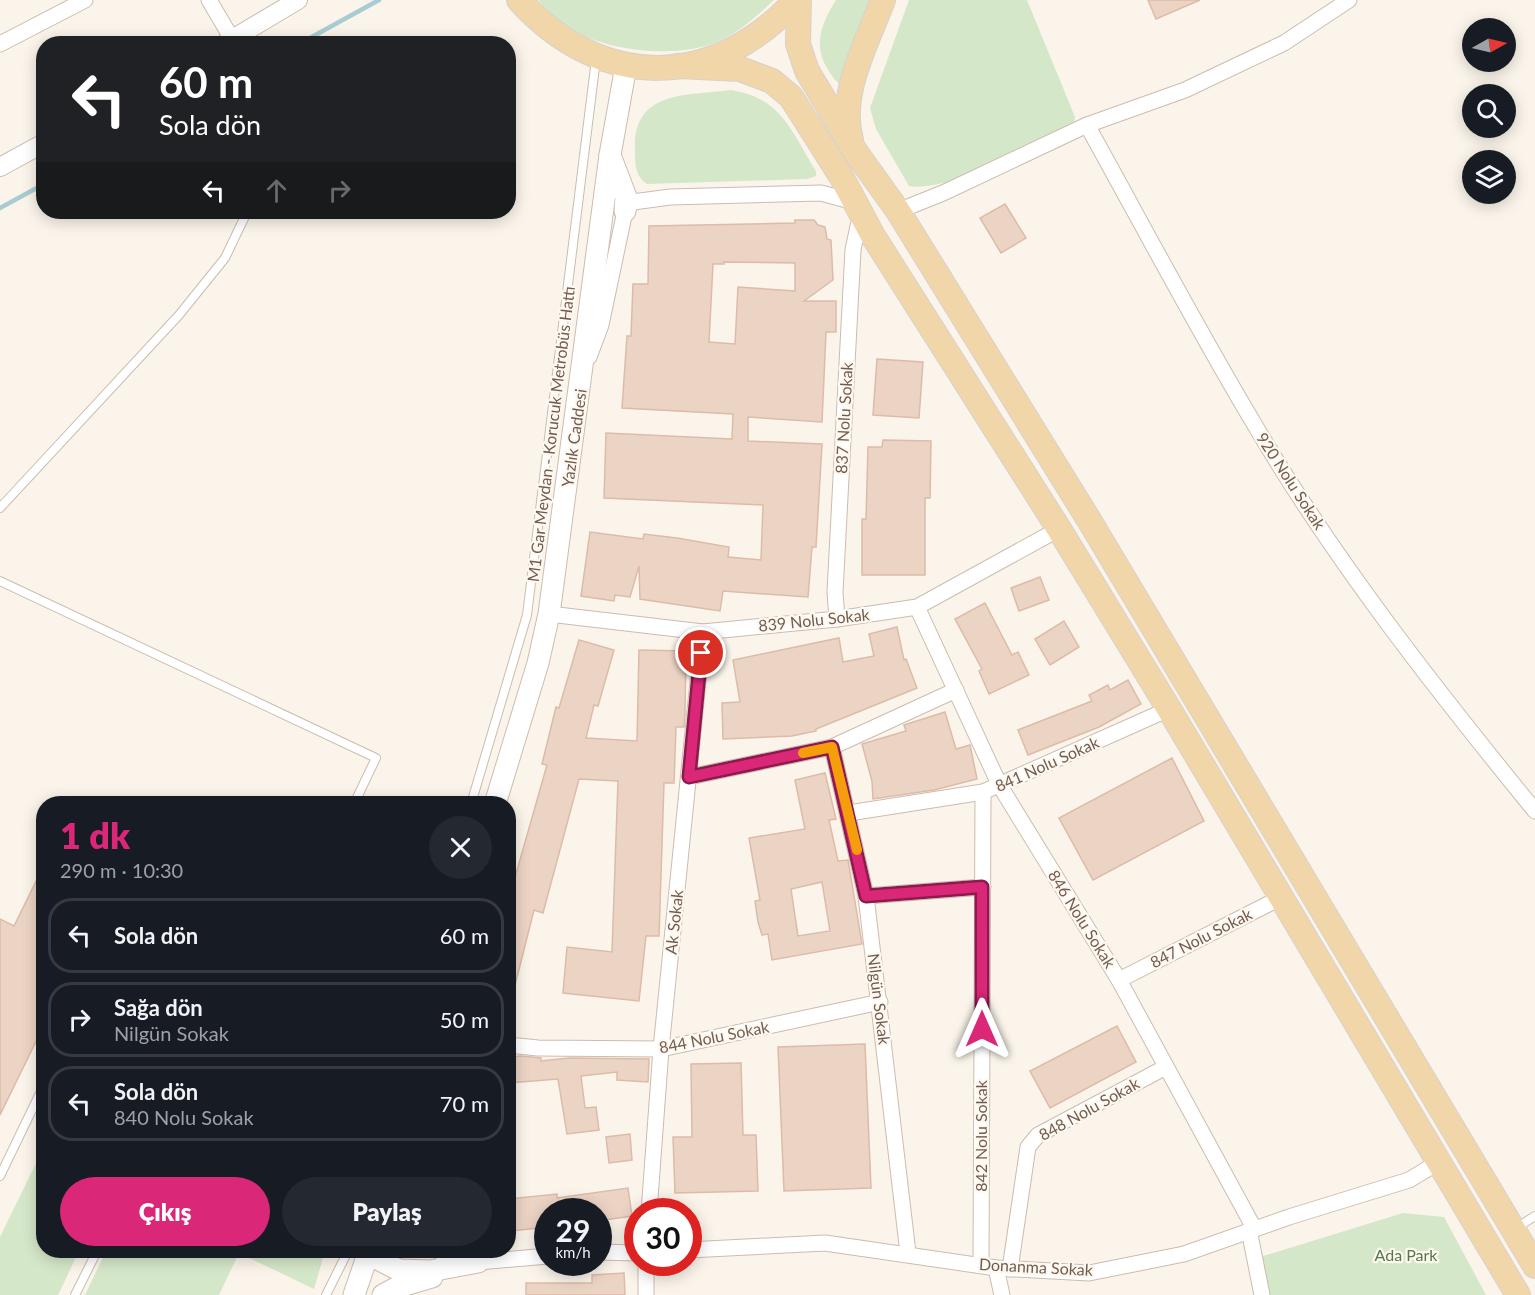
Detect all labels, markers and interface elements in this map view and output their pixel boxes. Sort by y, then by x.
north arrow [1462,18,1516,72]
map controls [1462,18,1516,204]
text: 60 m [159,57,253,107]
icon: left [60,60,138,138]
button: search [1462,84,1516,138]
text: Sola dön [159,108,261,141]
button: layers [1462,150,1516,204]
icon: left [197,174,230,207]
icon: ahead [260,174,293,207]
icon: right [323,174,356,207]
street label: M1 Gar Meydan - Korucuk Metrobüs Hattı [523,285,578,583]
street label: 837 Nolu Sokak [831,361,856,474]
street label: Yazlık Caddesi [557,388,590,488]
street label: 920 Nolu Sokak [1253,429,1330,533]
street label: 839 Nolu Sokak [757,604,871,635]
pin [675,627,726,678]
icon: arrive [684,636,717,669]
street label: 841 Nolu Sokak [992,732,1102,795]
text: 1 dk [60,813,130,857]
button: close [429,816,492,879]
text: 290 m · 10:30 [60,858,183,882]
street label: 846 Nolu Sokak [1045,866,1121,972]
street label: Ak Sokak [661,888,686,955]
street label: 847 Nolu Sokak [1147,903,1256,971]
icon: left [63,919,96,952]
text: Sola dön [114,922,198,949]
text: 60 m [440,922,489,949]
street label: Nilgün Sokak [864,952,895,1047]
text: Sağa dön [114,994,203,1021]
position arrow [950,997,1014,1061]
icon: right [63,1003,96,1036]
text: 50 m [440,1006,489,1033]
street label: 844 Nolu Sokak [657,1016,771,1056]
text: Nilgün Sokak [114,1021,229,1045]
street label: 848 Nolu Sokak [1035,1073,1143,1144]
text: Sola dön [114,1078,198,1105]
street label: 842 Nolu Sokak [971,1079,990,1192]
icon: left [63,1087,96,1120]
text: 70 m [440,1090,489,1117]
text: 840 Nolu Sokak [114,1105,254,1129]
button: Çıkış [60,1177,270,1246]
button: Paylaş [282,1177,492,1246]
speed limit sign: 30 [624,1198,702,1276]
text: 29 [556,1212,590,1248]
text: km/h [555,1243,591,1261]
park label: Ada Park [1375,1245,1438,1264]
street label: Donanma Sokak [979,1254,1094,1279]

